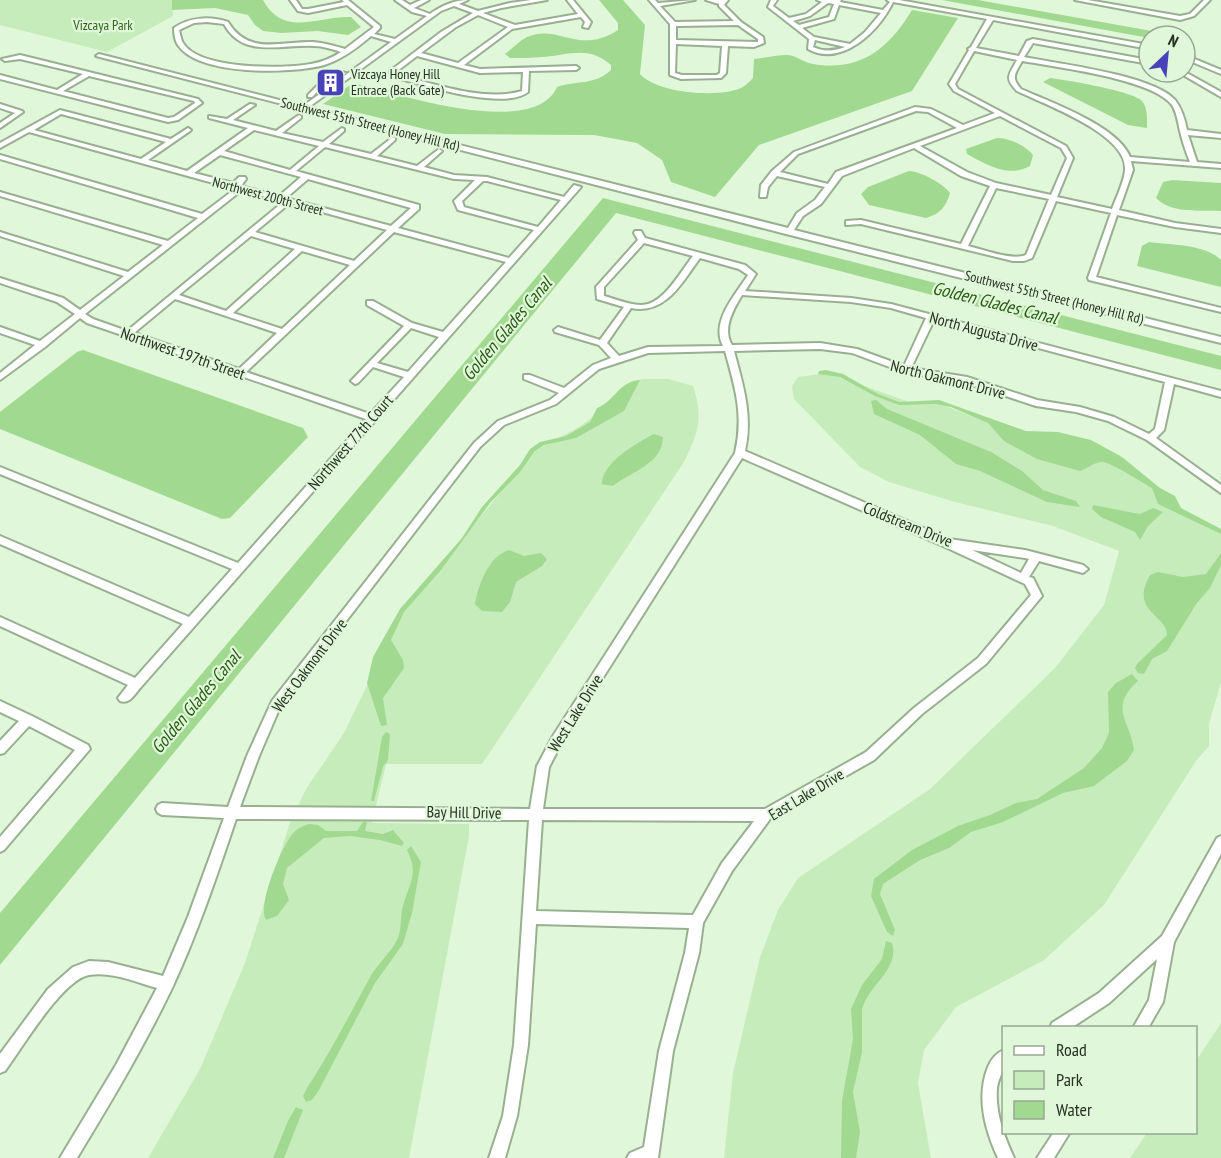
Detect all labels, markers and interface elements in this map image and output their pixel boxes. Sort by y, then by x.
park label: Vizcaya Park [72,16,133,34]
north arrow [1137,24,1197,84]
text: N [1165,30,1182,51]
place label: Vizcaya Honey Hill Entrace (Back Gate) [350,65,444,99]
building icon: Vizcaya Honey Hill Entrace (Back Gate) [314,66,346,98]
street label: Southwest 55th Street (Honey Hill Rd) [279,93,462,155]
street label: Northwest 200th Street [211,173,326,219]
street label: Southwest 55th Street (Honey Hill Rd) [963,266,1146,328]
water label: Golden Glades Canal [457,271,558,385]
water label: Golden Glades Canal [930,276,1062,330]
street label: North Augusta Drive [927,307,1041,355]
street label: Northwest 197th Street [118,322,248,384]
street label: North Oakmont Drive [888,355,1008,403]
street label: Northwest 77th Court [303,390,397,494]
street label: Coldstream Drive [860,497,956,551]
street label: West Oakmont Drive [267,614,351,716]
water label: Golden Glades Canal [146,644,247,758]
street label: West Lake Drive [543,670,607,756]
street label: East Lake Drive [765,764,847,824]
street label: Bay Hill Drive [426,801,502,823]
legend [1002,1026,1197,1134]
text: Road [1056,1038,1087,1061]
text: Park [1056,1068,1083,1091]
text: Water [1056,1098,1092,1121]

